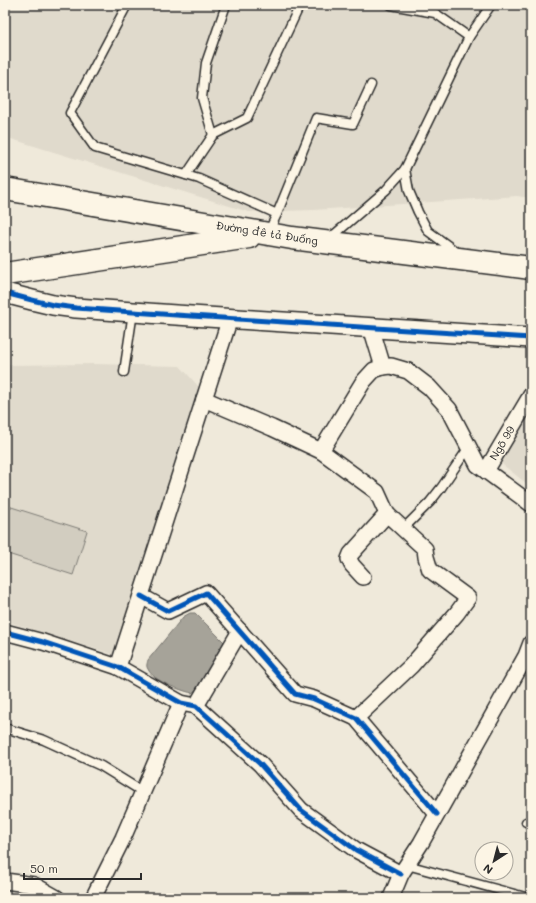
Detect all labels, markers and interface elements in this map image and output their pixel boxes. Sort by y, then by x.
street label: Đường đê tả Đuống [215,217,319,248]
street label: Ngõ 99 [485,422,518,463]
north arrow [474,841,514,881]
scale bar [24,855,141,881]
text: 50 m [30,860,58,876]
text: N [480,861,496,878]

